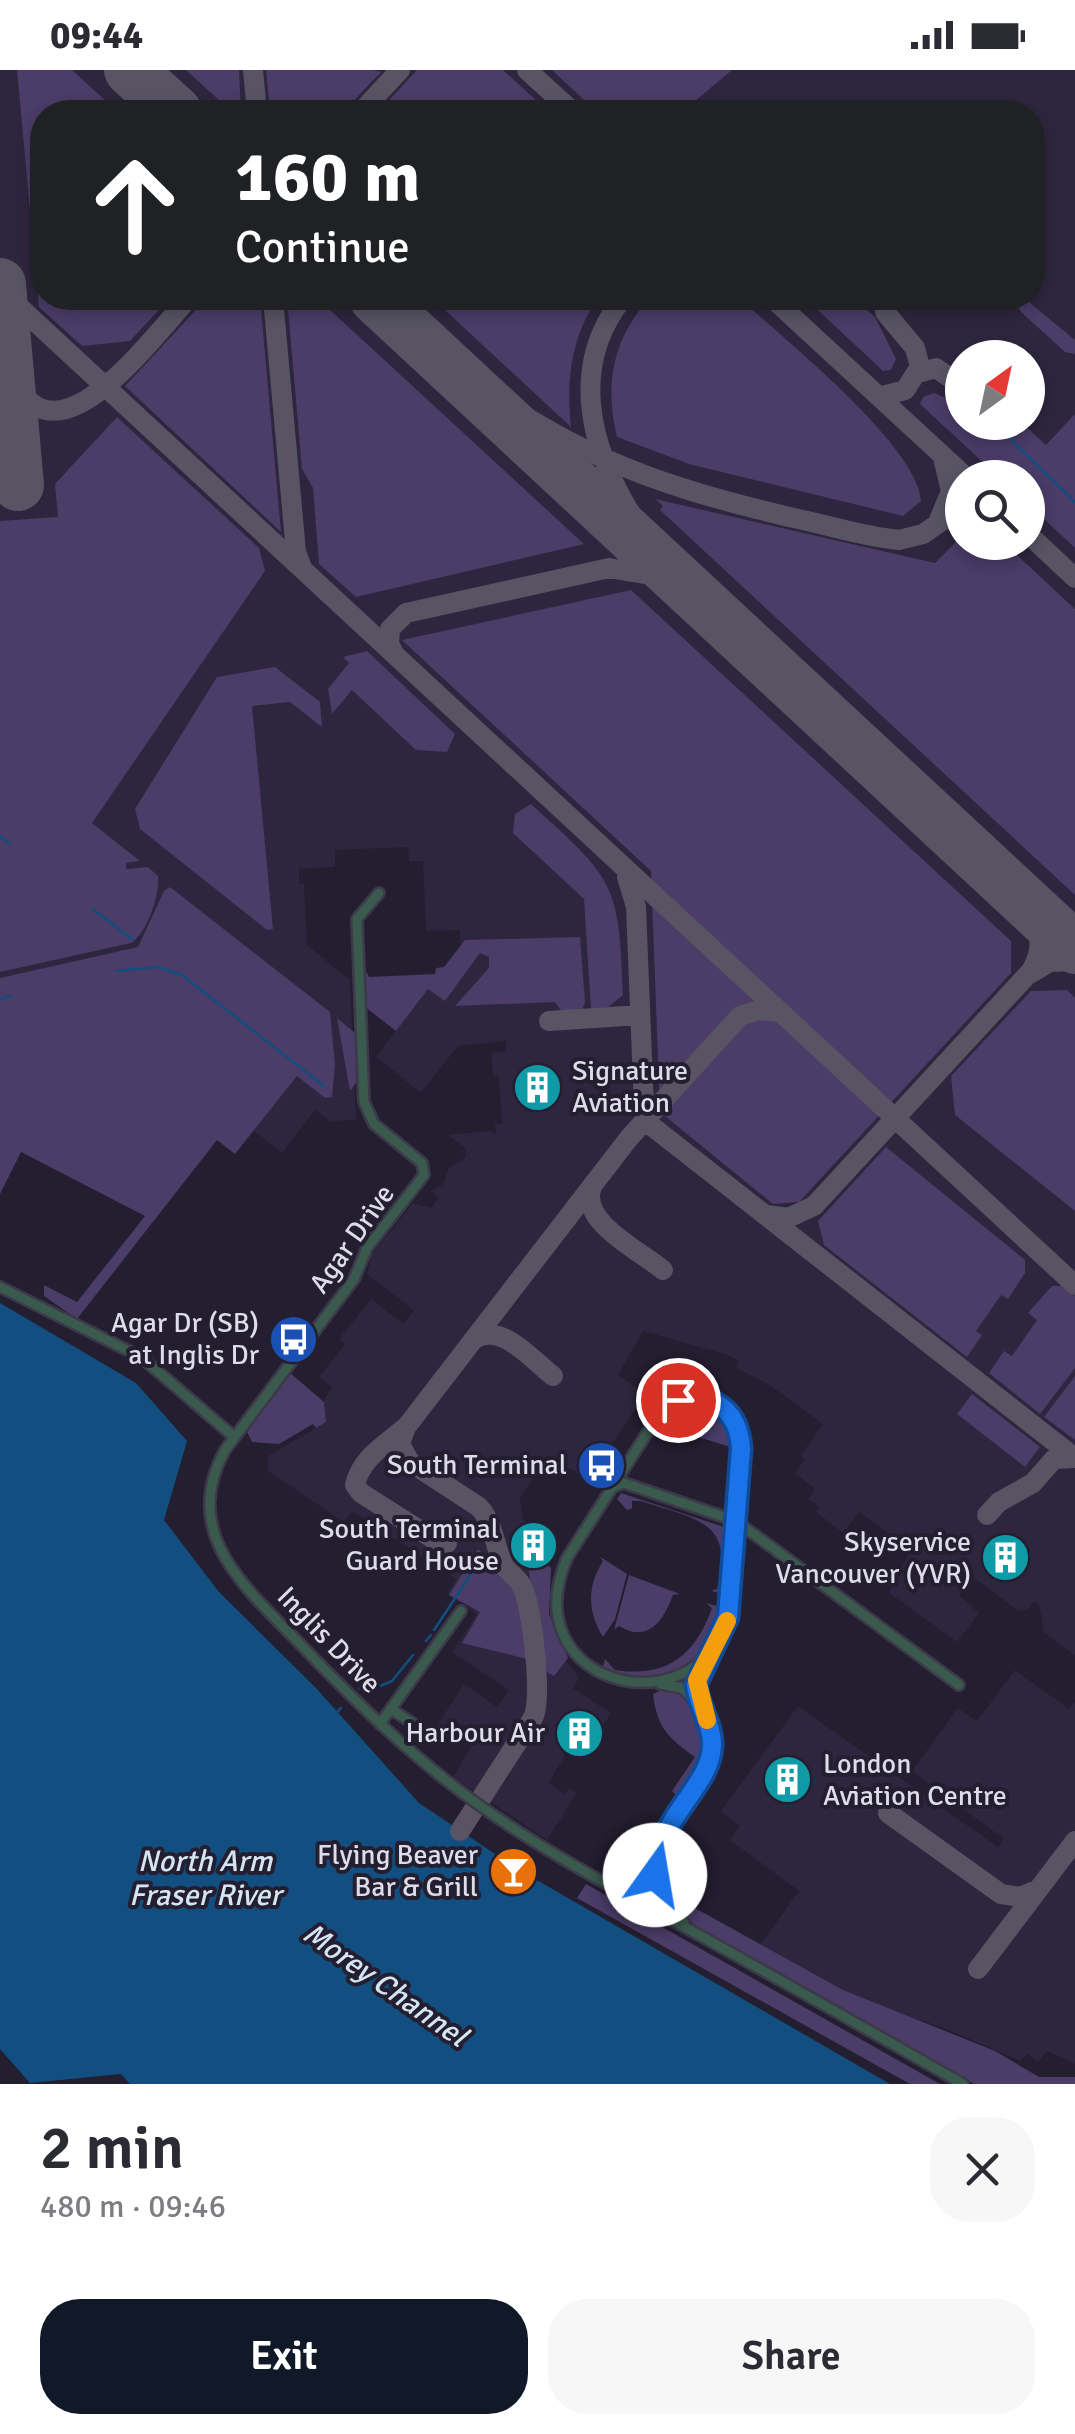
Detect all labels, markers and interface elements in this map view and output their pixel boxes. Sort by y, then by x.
text: 09:44 [50,12,143,59]
text: 160 m [235,134,420,220]
icon: ahead [70,140,200,270]
text: Continue [235,220,410,275]
north arrow [945,340,1045,440]
map controls [945,340,1045,560]
button: search [945,460,1045,560]
place label: Signature Aviation [572,1054,688,1120]
building icon: Signature Aviation [511,1061,563,1113]
street label: Agar Drive [302,1178,402,1300]
place label: Agar Dr (SB) at Inglis Dr [111,1306,260,1372]
bus stop icon: Agar Dr (SB) at Inglis Dr [268,1313,320,1365]
pin [636,1358,721,1443]
icon: arrive [651,1373,706,1428]
bus stop icon: South Terminal [576,1439,628,1491]
place label: South Terminal [387,1448,567,1482]
place label: South Terminal Guard House [319,1512,499,1578]
building icon: South Terminal Guard House [508,1519,560,1571]
place label: Skyservice Vancouver (YVR) [775,1525,971,1591]
building icon: Skyservice Vancouver (YVR) [980,1532,1032,1584]
street label: Inglis Drive [270,1580,388,1700]
building icon: Harbour Air [554,1707,606,1759]
place label: Harbour Air [405,1716,546,1750]
place label: London Aviation Centre [823,1747,1007,1813]
building icon: London Aviation Centre [762,1754,814,1806]
position arrow [603,1823,707,1927]
place label: Flying Beaver Bar & Grill [317,1838,479,1904]
water label: North Arm Fraser River [129,1843,285,1914]
bar icon: Flying Beaver Bar & Grill [487,1845,539,1897]
water label: Morey Channel [296,1915,476,2056]
text: 2 min [40,2112,184,2186]
button: close [930,2117,1035,2222]
text: 480 m · 09:46 [40,2187,226,2226]
button: Exit [40,2299,528,2414]
button: Share [548,2299,1035,2414]

